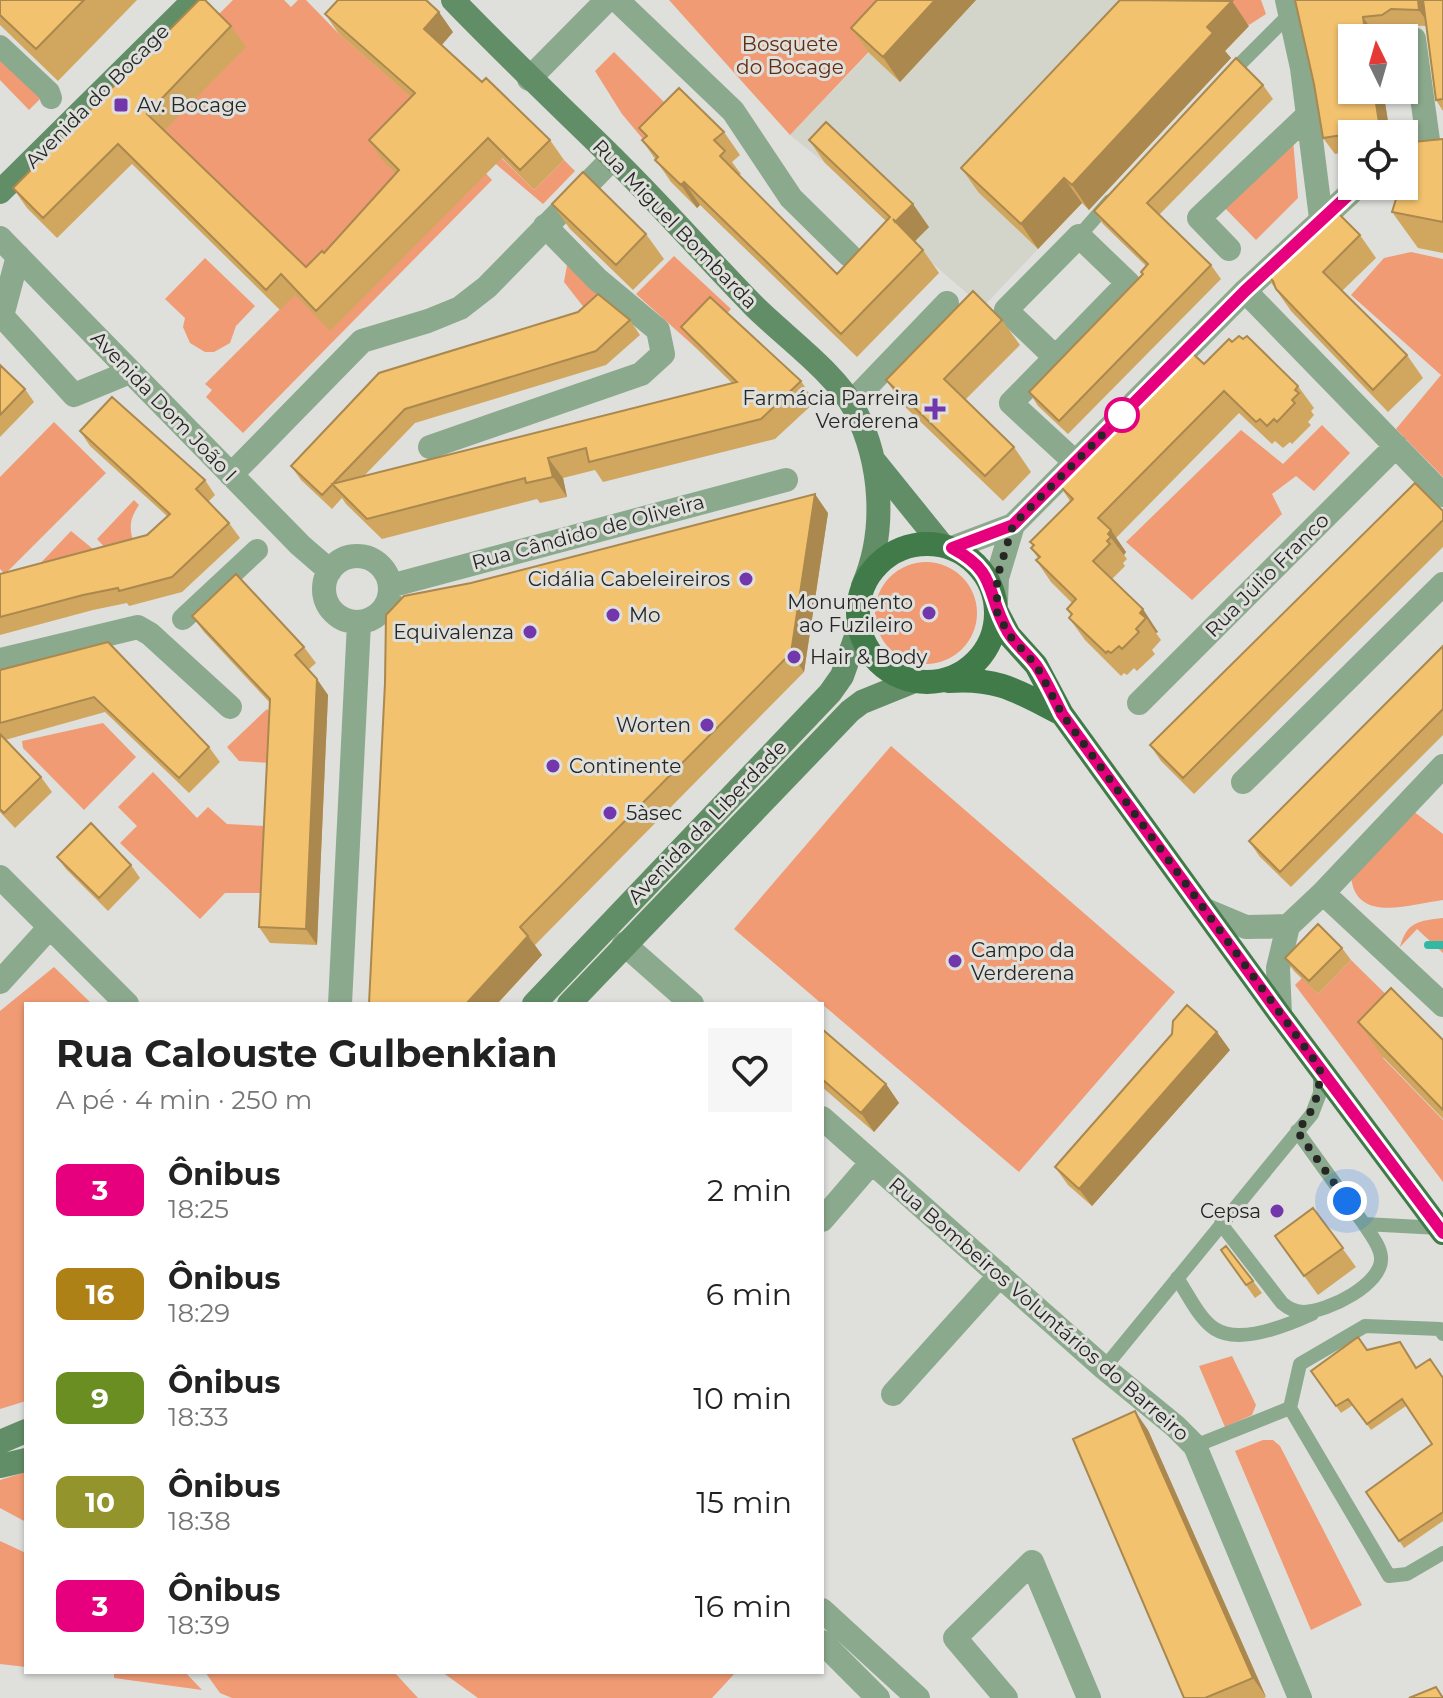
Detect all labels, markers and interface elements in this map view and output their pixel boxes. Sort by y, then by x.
street label: Avenida do Bocage [20,19,174,173]
north arrow [1338,24,1418,104]
map controls [1338,24,1418,200]
park label: Bosquete do Bocage [736,32,844,79]
place label: Av. Bocage [137,93,247,117]
marker: Av. Bocage [112,96,130,114]
button: locate [1338,120,1418,200]
street label: Rua Miguel Bombarda [588,134,762,314]
street label: Avenida Dom João I [86,326,242,486]
place label: Farmácia Parreira Verderena [743,386,919,433]
unlabelled marker [1105,398,1139,432]
marker: Farmácia Parreira Verderena [926,400,944,418]
street label: Rua Cândido de Oliveira [469,489,707,575]
street label: Rua Júlio Franco [1200,508,1334,642]
place label: Cidália Cabeleireiros [528,567,730,591]
marker: Cidália Cabeleireiros [737,570,755,588]
place label: Monumento ao Fuzileiro [787,590,913,637]
place label: Mo [629,603,661,627]
marker: Monumento ao Fuzileiro [920,604,938,622]
marker: Mo [604,606,622,624]
place label: Equivalenza [393,620,514,644]
marker: Equivalenza [521,623,539,641]
place label: Hair & Body [810,645,927,669]
marker: Hair & Body [785,648,803,666]
place label: Worten [616,713,691,737]
marker: Worten [698,716,716,734]
street label: Avenida da Liberdade [623,735,791,909]
place label: Continente [569,754,681,778]
marker: Continente [544,757,562,775]
place label: 5àsec [626,801,682,825]
marker: 5àsec [601,804,619,822]
place label: Campo da Verderena [971,938,1075,985]
marker: Campo da Verderena [946,952,964,970]
button: heart [708,1028,792,1112]
text: Rua Calouste Gulbenkian [56,1030,558,1077]
text: A pé · 4 min · 250 m [56,1084,312,1116]
text: Ônibus [168,1156,280,1193]
text: 2 min [707,1172,792,1209]
street label: Rua Bombeiros Voluntários do Barreiro [884,1172,1194,1446]
text: 3 [92,1173,108,1207]
your location [1327,1181,1367,1221]
text: 18:25 [168,1193,229,1225]
place label: Cepsa [1200,1199,1261,1223]
marker: Cepsa [1268,1202,1286,1220]
text: Ônibus [168,1260,280,1297]
text: 6 min [706,1276,792,1313]
text: 16 [86,1277,114,1311]
text: 18:29 [168,1297,230,1329]
text: Ônibus [168,1364,280,1401]
text: 10 min [693,1380,792,1417]
text: 9 [91,1381,109,1415]
text: 18:33 [168,1401,229,1433]
text: Ônibus [168,1468,280,1505]
text: 15 min [696,1484,792,1521]
text: 10 [85,1485,115,1519]
text: 18:38 [168,1505,231,1537]
text: Ônibus [168,1572,280,1609]
text: 16 min [695,1588,792,1625]
text: 3 [92,1589,108,1623]
text: 18:39 [168,1609,230,1641]

